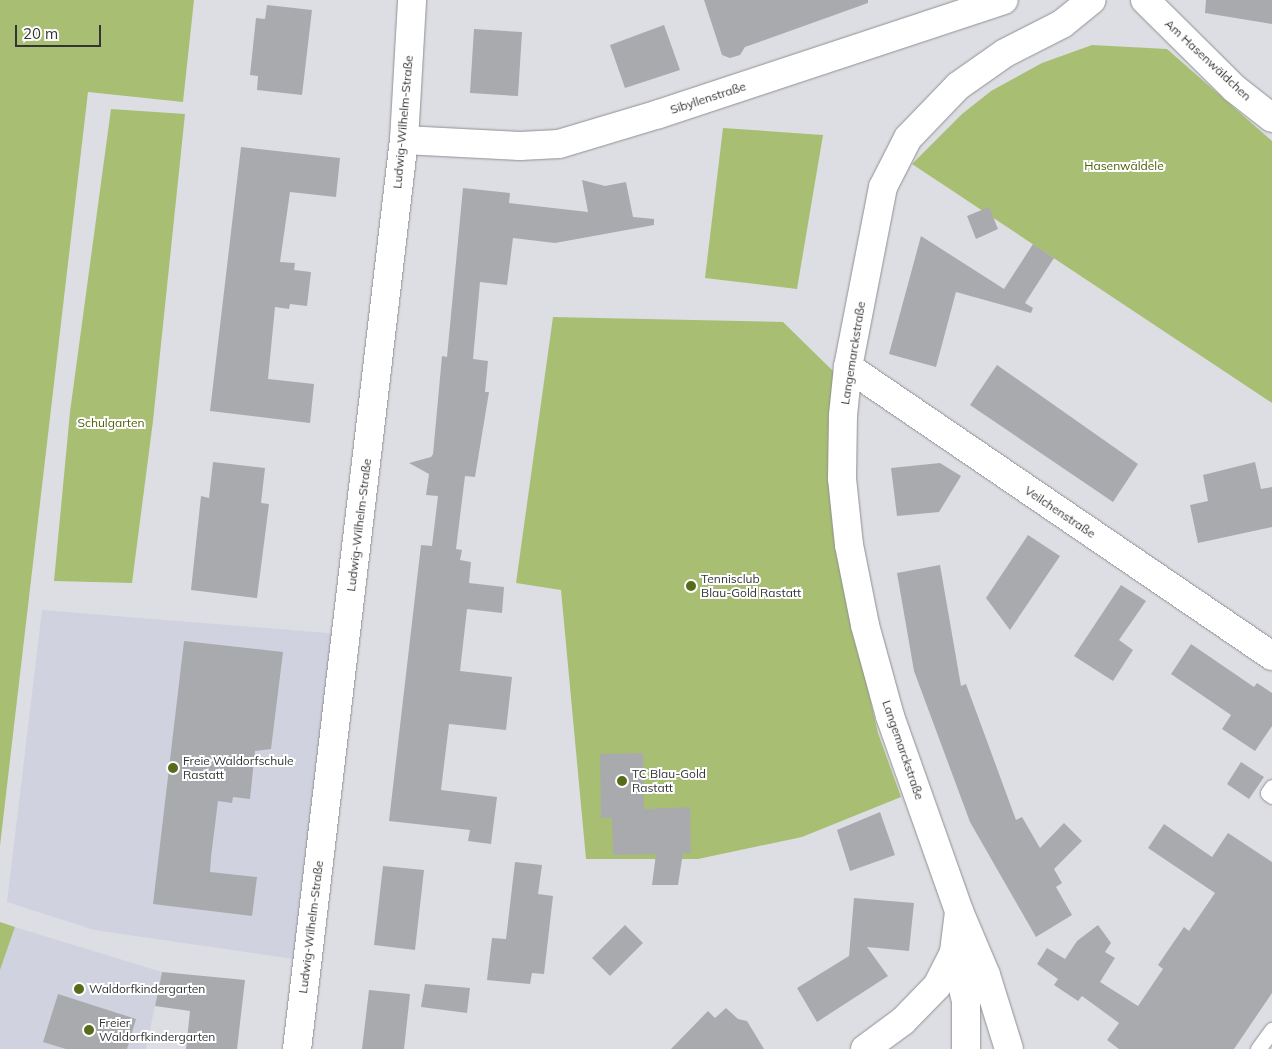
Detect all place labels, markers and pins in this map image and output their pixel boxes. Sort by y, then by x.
place label: Tennisclub Blau-Gold Rastatt [701,572,801,600]
marker: Tennisclub Blau-Gold Rastatt [685,580,697,592]
place label: Freie Waldorfschule Rastatt [183,754,294,782]
marker: Freie Waldorfschule Rastatt [167,762,179,774]
place label: TC Blau-Gold Rastatt [632,767,706,795]
marker: TC Blau-Gold Rastatt [616,775,628,787]
place label: Waldorfkindergarten [89,982,205,996]
marker: Waldorfkindergarten [73,983,85,995]
place label: Freier Waldorfkindergarten [99,1016,215,1044]
marker: Freier Waldorfkindergarten [83,1024,95,1036]

